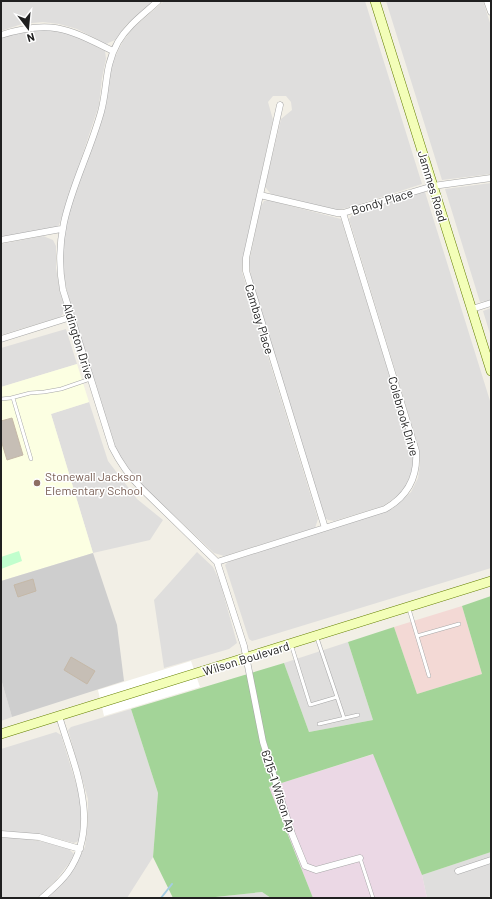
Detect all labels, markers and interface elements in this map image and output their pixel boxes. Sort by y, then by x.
north arrow [8,8,48,48]
text: N [26,31,36,45]
street label: Jammes Road [416,149,450,223]
street label: Bondy Place [350,185,414,217]
street label: Cambay Place [243,282,277,356]
street label: Aldington Drive [61,301,97,381]
street label: Colebrook Drive [386,375,422,457]
place label: Stonewall Jackson Elementary School [45,469,143,497]
marker: Stonewall Jackson Elementary School [32,478,42,488]
street label: Wilson Boulevard [201,638,291,678]
street label: 6215-1 Wilson Ap [259,748,299,834]

